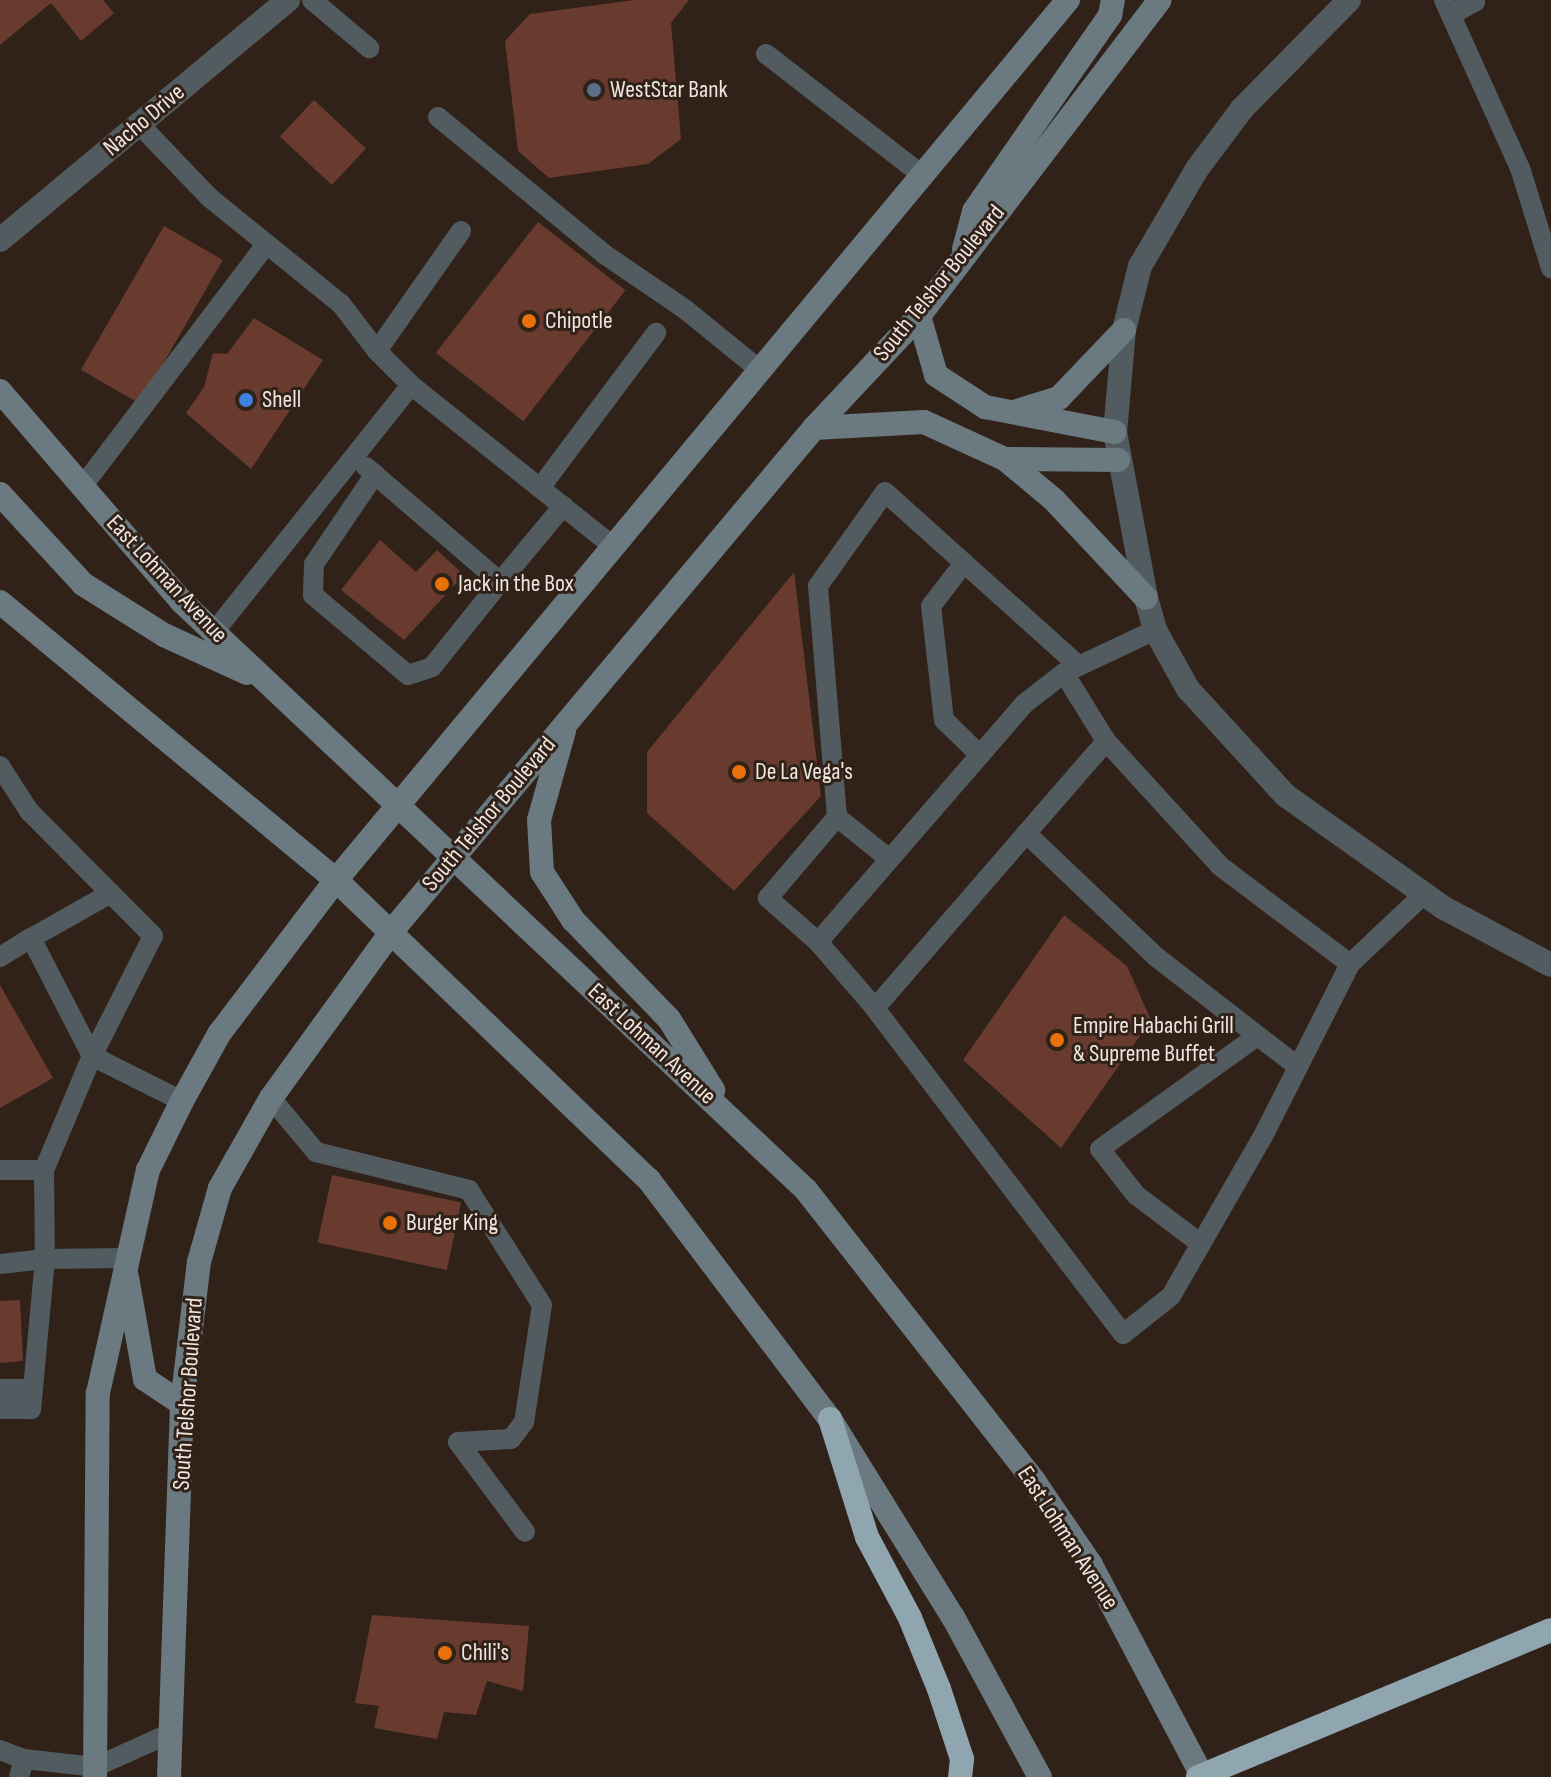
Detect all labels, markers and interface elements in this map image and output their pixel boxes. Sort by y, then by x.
place label: WestStar Bank [610,76,728,104]
street label: Nacho Drive [98,78,190,162]
marker: WestStar Bank [585,81,603,99]
street label: South Telshor Boulevard [867,199,1011,367]
place label: Chipotle [545,307,613,335]
marker: Chipotle [520,312,538,330]
place label: Shell [262,386,301,414]
marker: Shell [237,391,255,409]
street label: East Lohman Avenue [100,509,234,649]
place label: Jack in the Box [458,570,574,598]
marker: Jack in the Box [433,575,451,593]
street label: South Telshor Boulevard [416,731,562,897]
place label: De La Vega's [755,758,853,786]
marker: De La Vega's [730,763,748,781]
street label: East Lohman Avenue [582,977,722,1111]
place label: Empire Habachi Grill & Supreme Buffet [1073,1012,1234,1068]
marker: Empire Habachi Grill & Supreme Buffet [1048,1031,1066,1049]
place label: Burger King [406,1209,498,1237]
marker: Burger King [381,1214,399,1232]
street label: South Telshor Boulevard [167,1297,209,1491]
street label: East Lohman Avenue [1011,1461,1125,1615]
place label: Chili's [461,1639,509,1667]
marker: Chili's [436,1644,454,1662]

